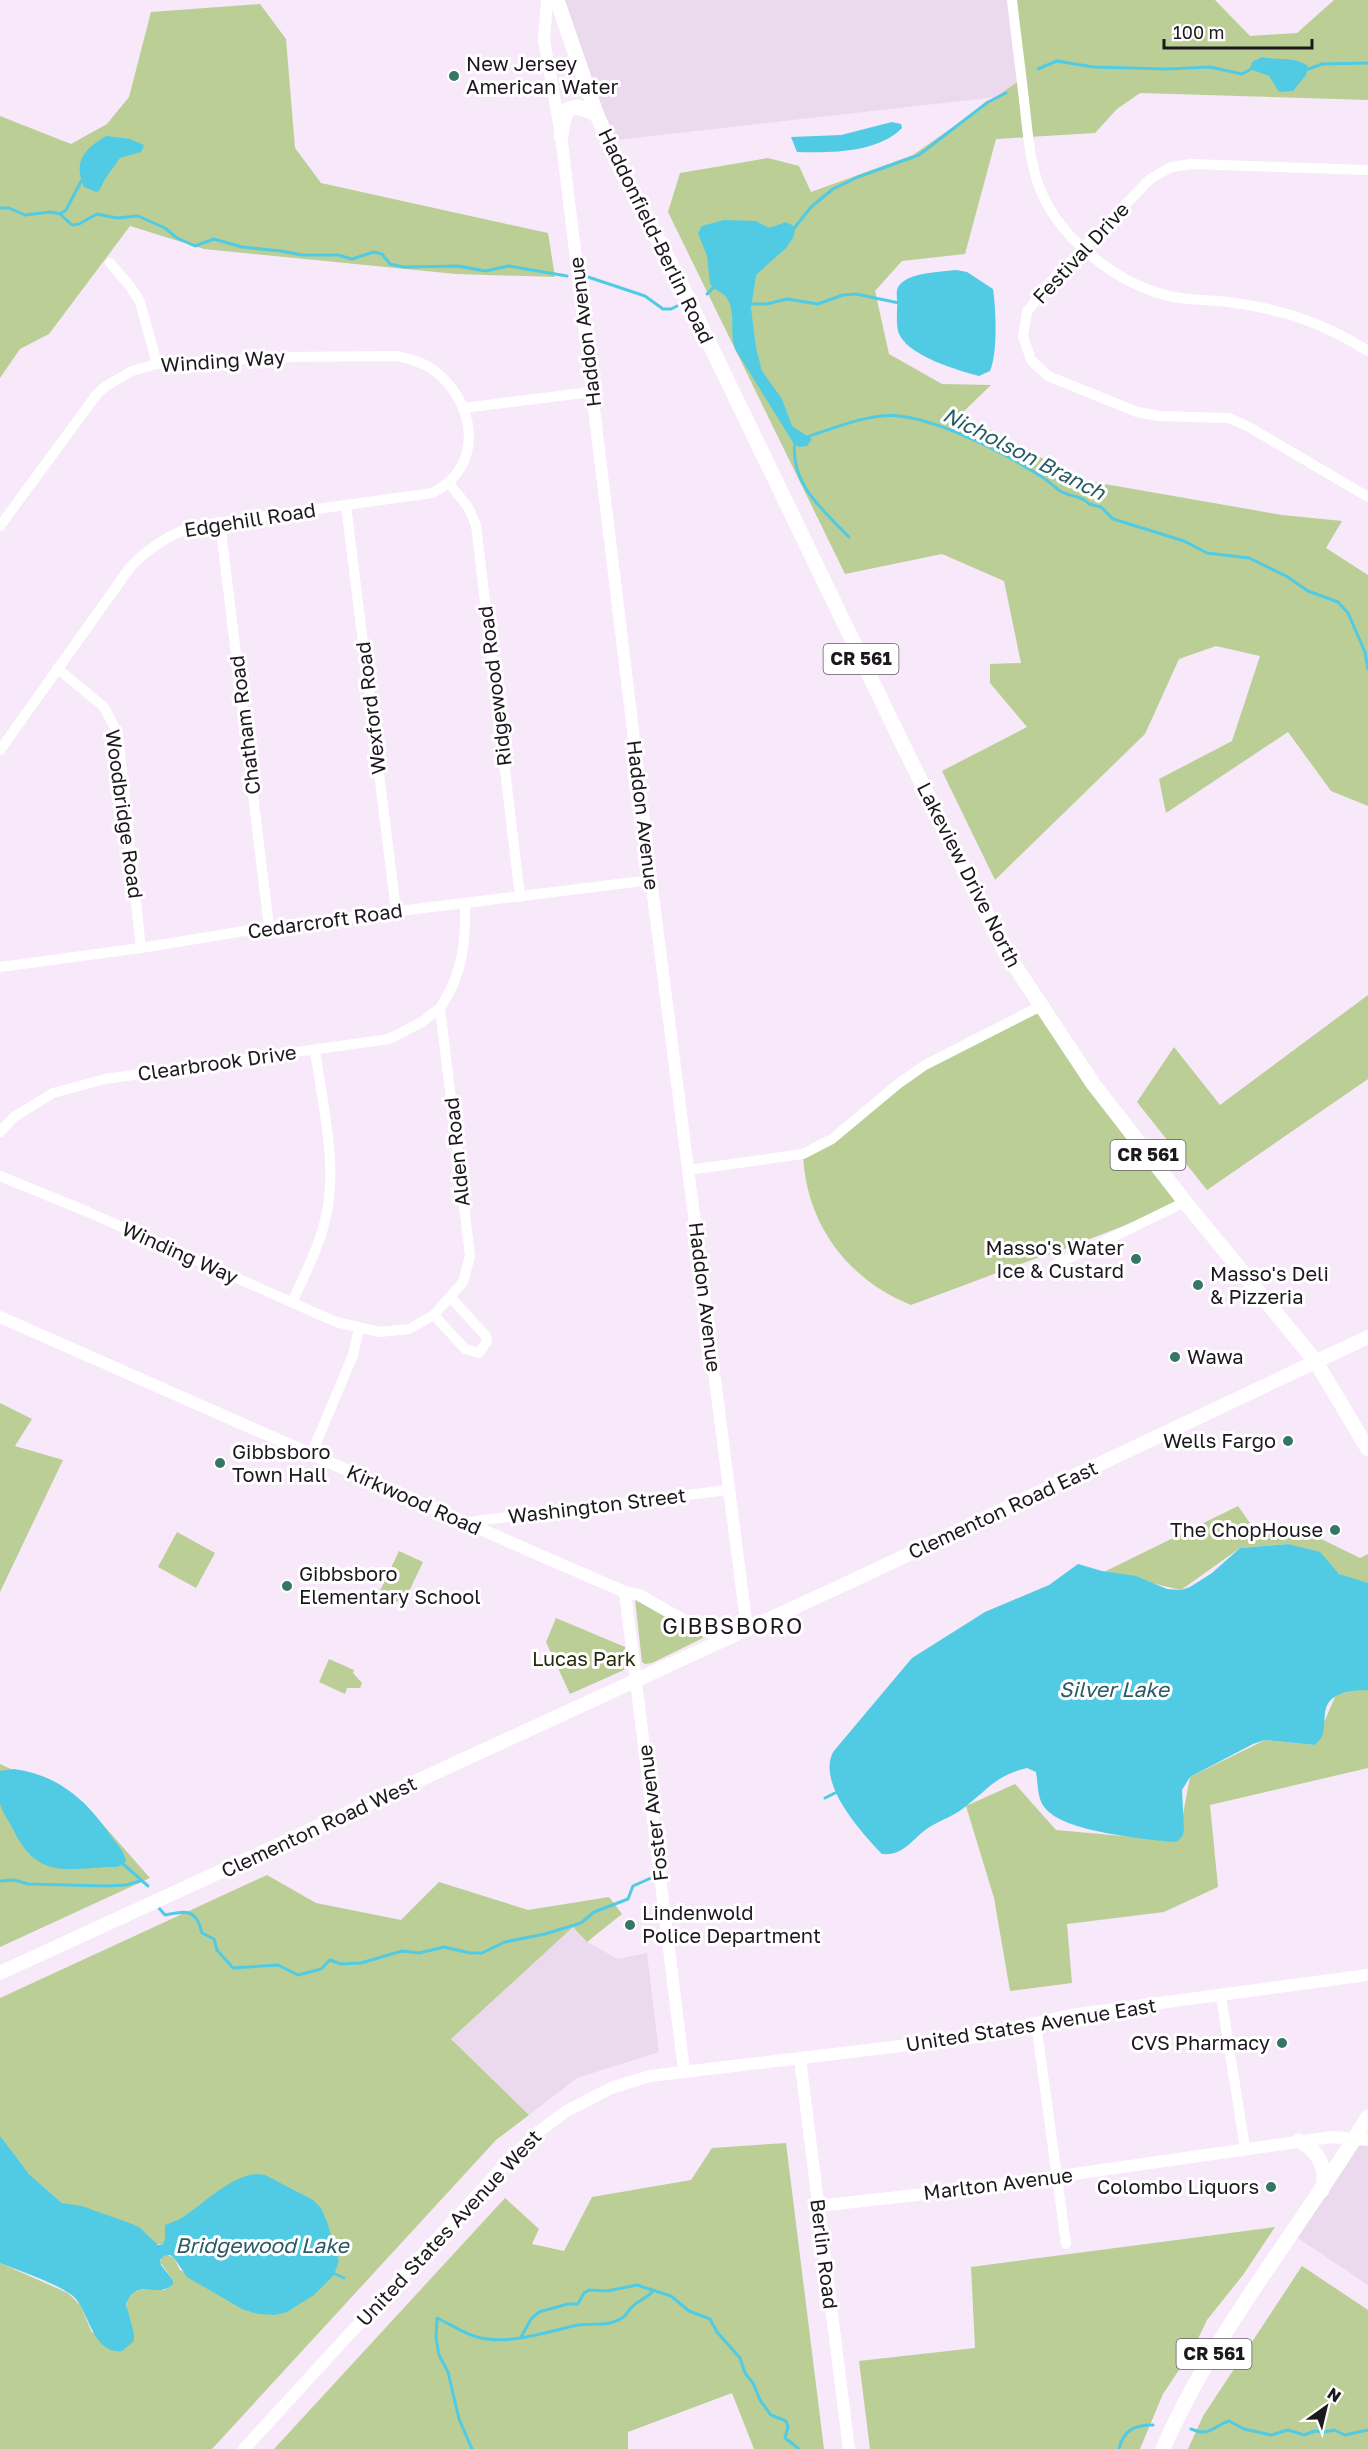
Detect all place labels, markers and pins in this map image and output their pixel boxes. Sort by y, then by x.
place label: New Jersey American Water [466,51,618,98]
marker: New Jersey American Water [447,69,461,83]
place label: Masso's Water Ice & Custard [986,1235,1124,1282]
marker: Masso's Water Ice & Custard [1129,1252,1143,1266]
place label: Masso's Deli & Pizzeria [1210,1261,1329,1308]
marker: Masso's Deli & Pizzeria [1191,1278,1205,1292]
place label: Wawa [1187,1344,1244,1368]
marker: Wawa [1168,1350,1182,1364]
place label: Wells Fargo [1163,1428,1276,1452]
marker: Wells Fargo [1281,1434,1295,1448]
place label: Gibbsboro Town Hall [232,1439,331,1486]
marker: Gibbsboro Town Hall [213,1456,227,1470]
place label: The ChopHouse [1170,1517,1323,1541]
marker: The ChopHouse [1328,1523,1342,1537]
place label: Gibbsboro Elementary School [299,1561,481,1608]
marker: Gibbsboro Elementary School [280,1579,294,1593]
place label: Lindenwold Police Department [642,1900,821,1947]
marker: Lindenwold Police Department [623,1918,637,1932]
place label: CVS Pharmacy [1131,2030,1270,2054]
marker: CVS Pharmacy [1275,2036,1289,2050]
place label: Colombo Liquors [1097,2174,1259,2198]
marker: Colombo Liquors [1264,2180,1278,2194]

